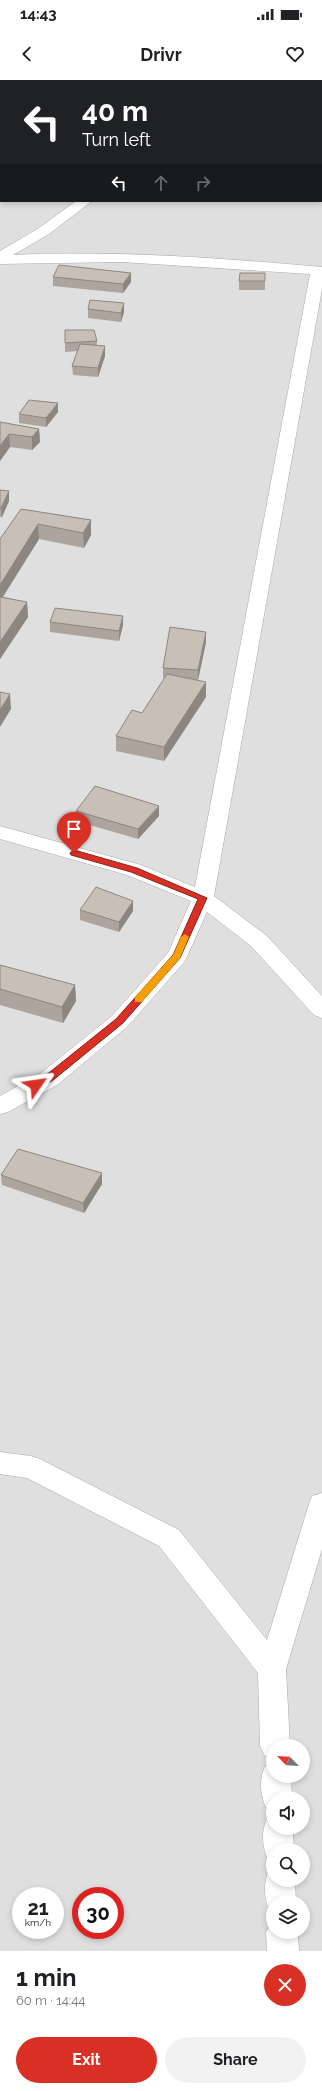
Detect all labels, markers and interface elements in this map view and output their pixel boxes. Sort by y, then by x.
text: 14:43 [20,5,57,23]
icon: back [16,43,38,65]
icon: heart [284,43,306,65]
text: Drivr [140,44,182,65]
text: 40 m [82,95,148,128]
icon: left [16,96,68,148]
text: Turn left [82,129,151,150]
icon: left [108,172,130,194]
icon: ahead [150,172,172,194]
icon: right [192,172,214,194]
pin [57,812,91,853]
icon: arrive [63,818,85,840]
position arrow [15,1064,57,1106]
north arrow [266,1739,310,1783]
map controls [266,1739,310,1939]
button: sound [266,1791,310,1835]
button: search [266,1843,310,1887]
speed limit sign: 30 [72,1887,124,1939]
button: layers [266,1895,310,1939]
text: 21 [27,1896,49,1920]
text: km/h [25,1917,51,1928]
text: 1 min [16,1963,77,1992]
button: close [264,1964,306,2006]
text: 60 m · 14:44 [16,1993,85,2008]
button: Exit [16,2037,157,2083]
button: Share [165,2037,306,2083]

